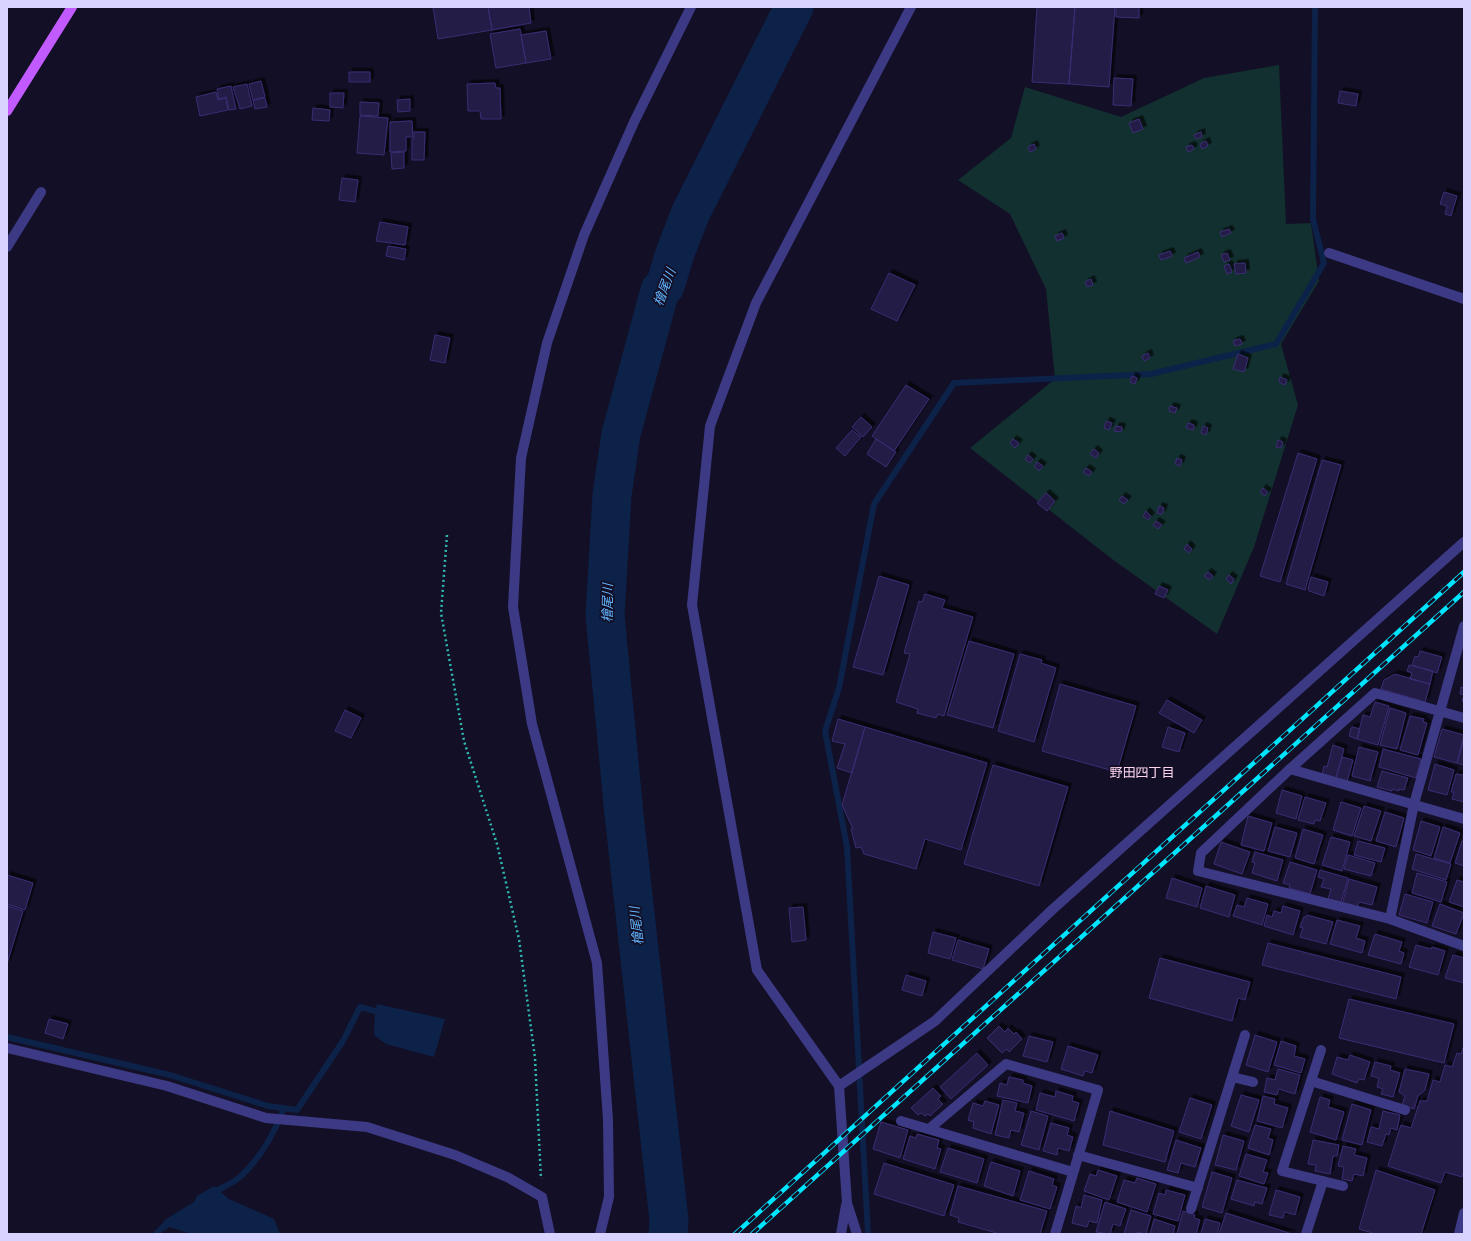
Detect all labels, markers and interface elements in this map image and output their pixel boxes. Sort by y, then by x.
water label: 檜尾川 [650,264,679,308]
water label: 檜尾川 [599,581,615,623]
district label: 野田四丁目 [1109,764,1175,780]
water label: 檜尾川 [626,904,646,946]

